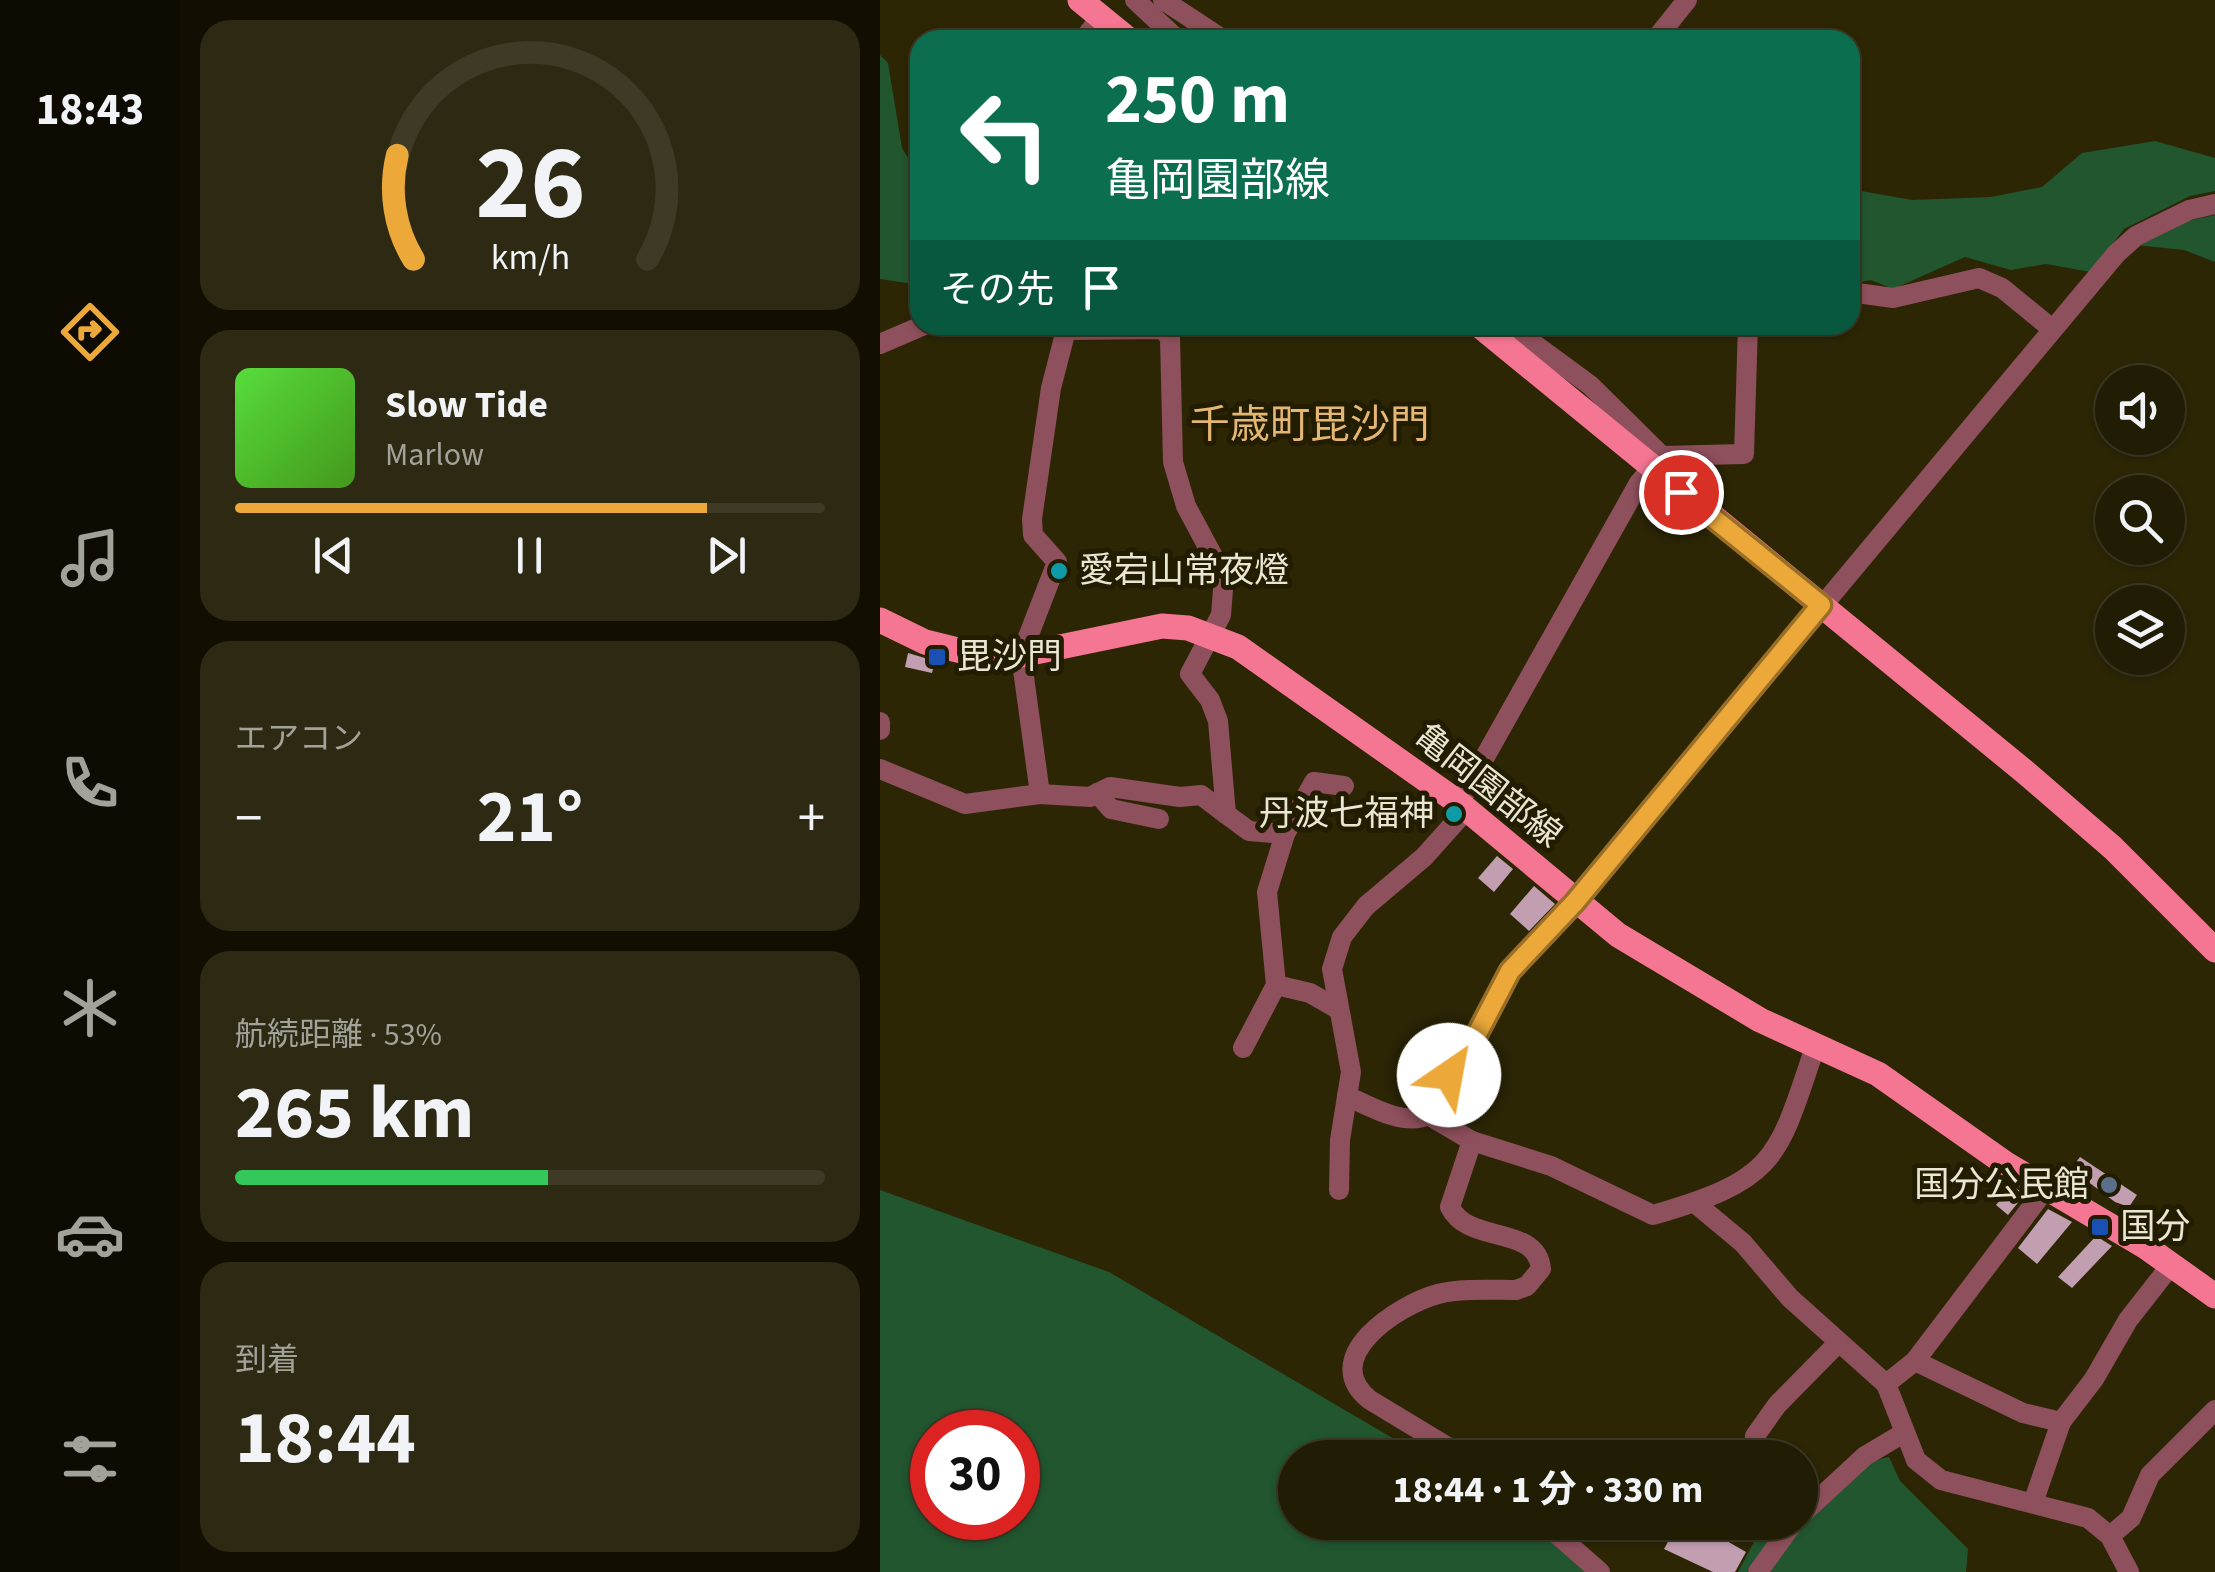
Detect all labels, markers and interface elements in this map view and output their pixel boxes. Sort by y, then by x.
text: 250 m [1105,50,1290,150]
icon: left [940,70,1070,200]
text: 18:43 [36,78,144,142]
text: 26 [475,111,585,259]
text: 亀岡園部線 [1105,149,1330,213]
text: km/h [490,232,570,283]
icon: arrive [1074,260,1129,315]
text: その先 [940,263,1054,317]
icon: directions [55,297,125,367]
map controls [2095,365,2185,675]
button: sound [2095,365,2185,455]
text: Slow Tide [385,378,548,432]
district label: 千歳町毘沙門 [1190,397,1430,454]
text: Marlow [385,432,484,478]
pin [1639,450,1724,535]
icon: arrive [1654,465,1709,520]
button: search [2095,475,2185,565]
icon: music [55,523,125,593]
icon: previous [306,528,361,583]
icon: pause [502,528,557,583]
icon: next [699,528,754,583]
place label: 愛宕山常夜燈 [1079,546,1289,596]
marker: 愛宕山常夜燈 [1048,560,1070,582]
button: layers [2095,585,2185,675]
place label: 毘沙門 [957,632,1062,682]
marker: 毘沙門 [926,646,948,668]
street label: 亀岡園部線 [1404,712,1572,860]
text: エアコン [235,716,363,762]
icon: phone [55,748,125,818]
text: 21° [477,764,583,871]
text: − [235,780,262,858]
text: + [798,780,825,858]
place label: 丹波七福神 [1259,789,1434,839]
marker: 丹波七福神 [1443,803,1465,825]
icon: climate [55,973,125,1043]
text: 航続距離 · 53% [235,1012,442,1058]
position arrow [1397,1023,1501,1127]
text: 265 km [235,1060,474,1167]
place label: 国分公民館 [1914,1160,2089,1210]
marker: 国分公民館 [2098,1174,2120,1196]
icon: car [55,1199,125,1269]
place label: 国分 [2120,1202,2190,1252]
marker: 国分 [2089,1216,2111,1238]
text: 到着 [235,1337,299,1383]
text: 18:44 [235,1385,416,1492]
speed limit sign: 30 [910,1410,1040,1540]
icon: filters [55,1424,125,1494]
text: 18:44 · 1 分 · 330 m [1393,1463,1703,1517]

